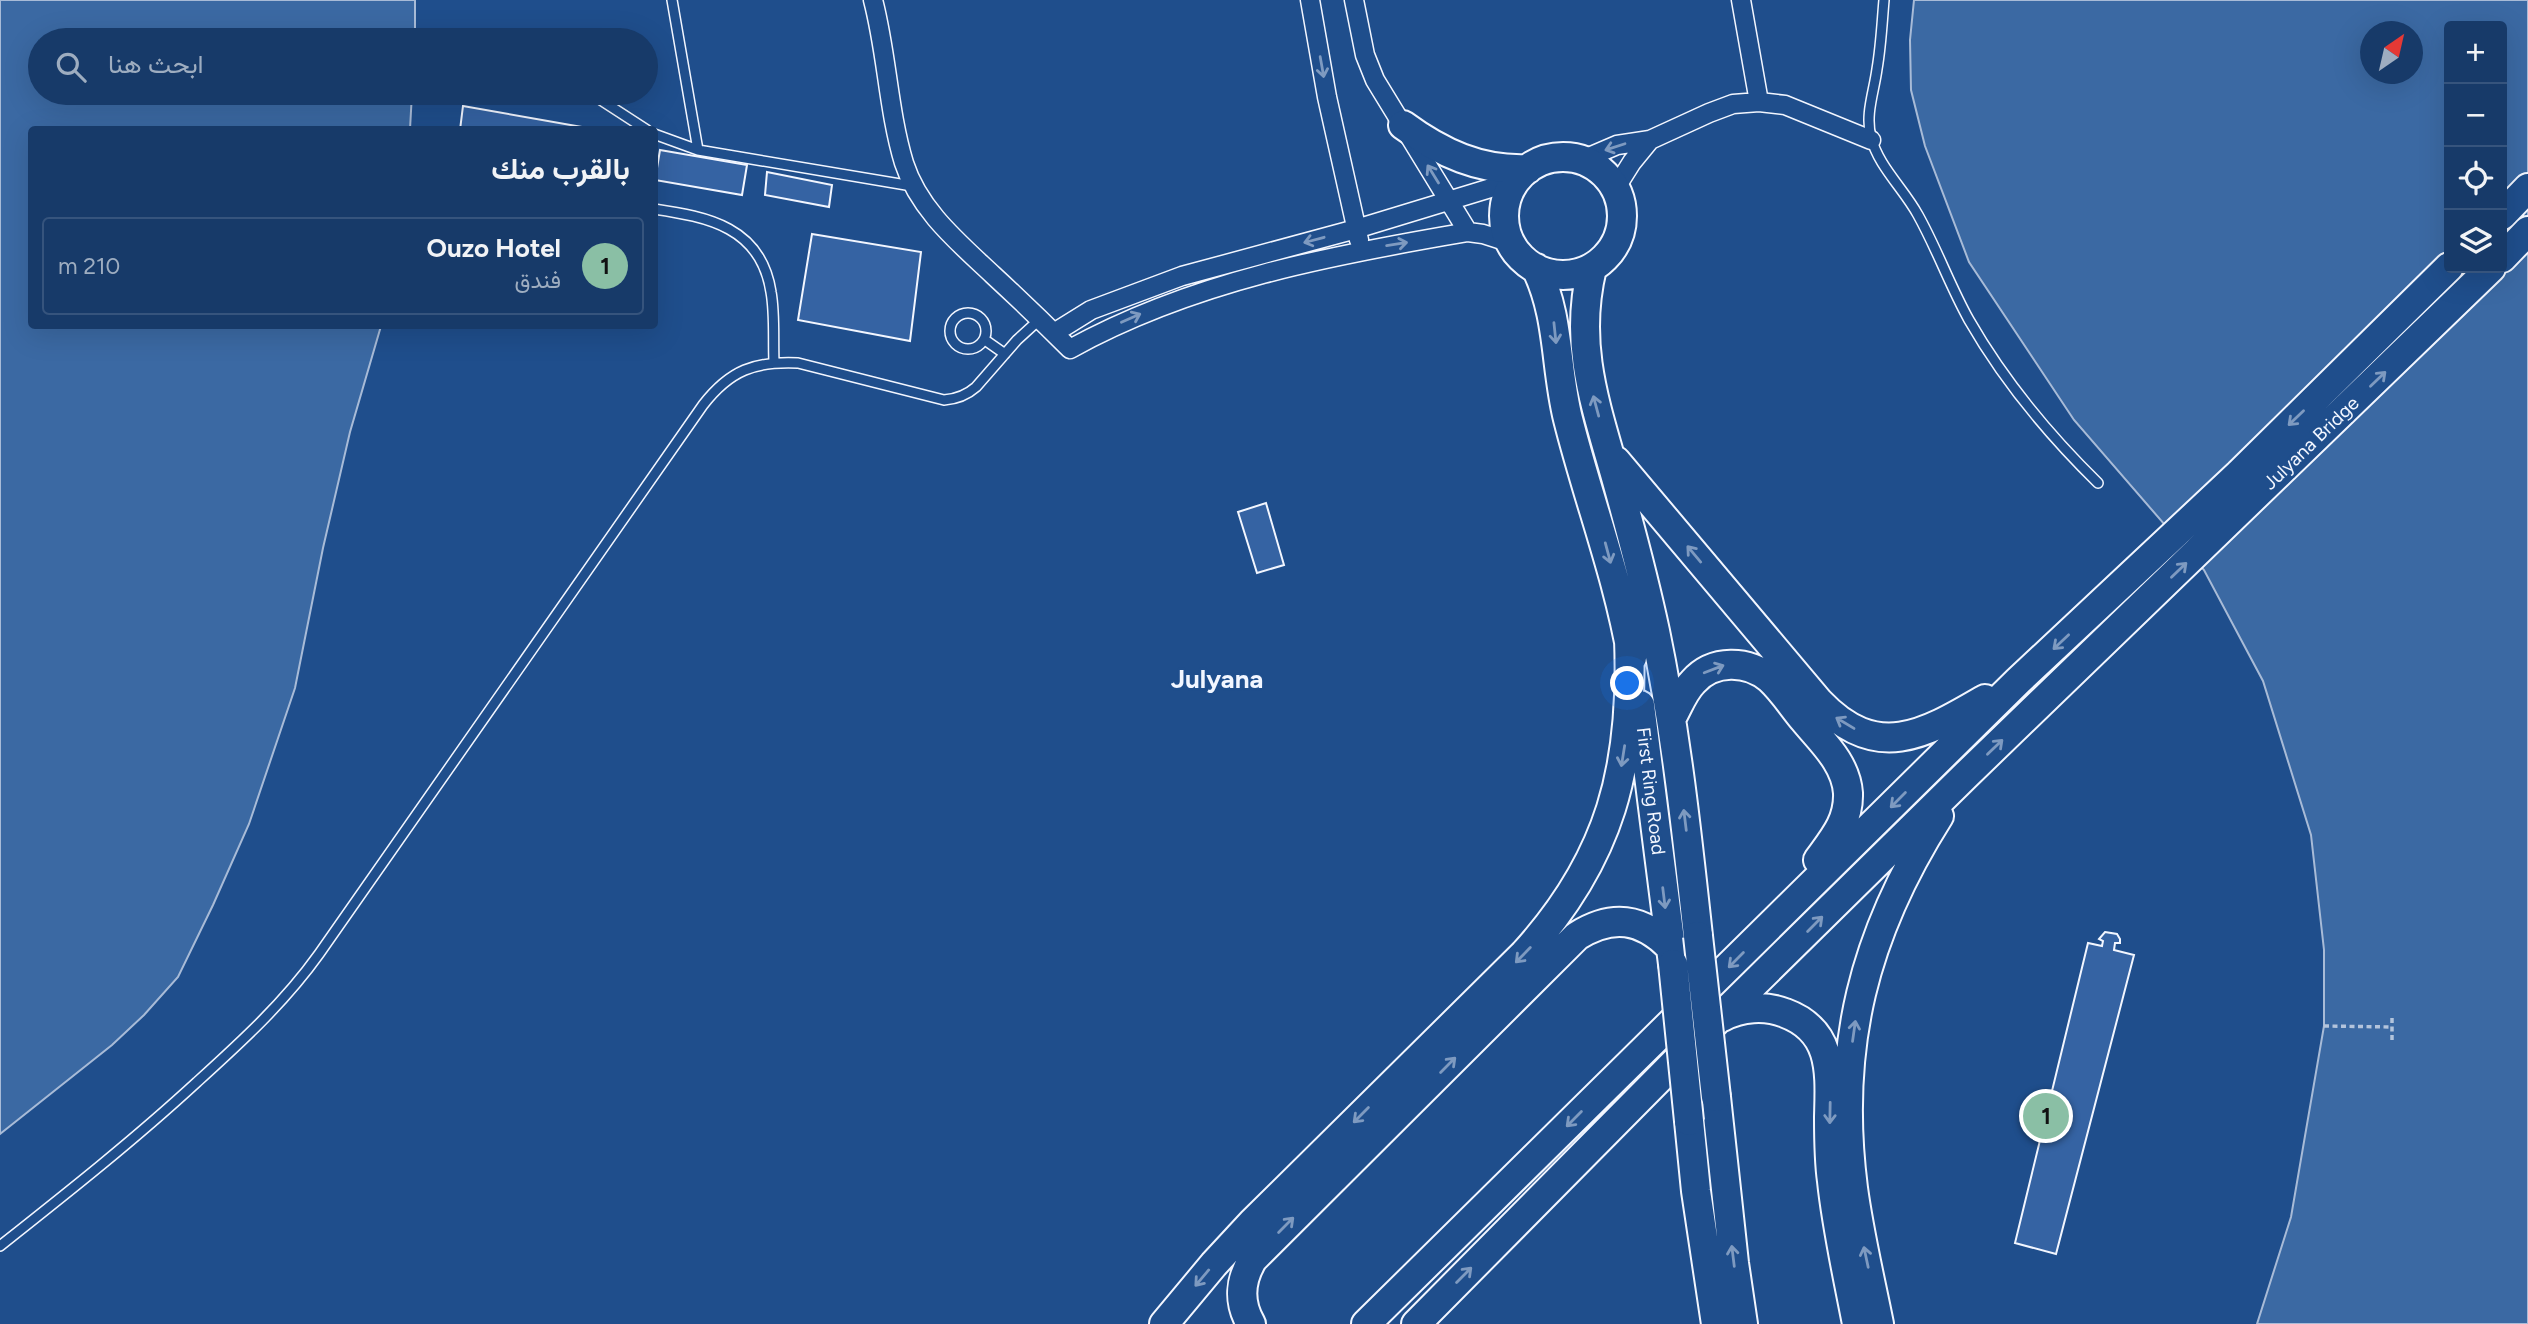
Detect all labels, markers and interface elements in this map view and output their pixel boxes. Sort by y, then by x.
north arrow [2360,21,2423,84]
map controls [2444,21,2507,273]
button: + [2444,21,2507,84]
search box [28,28,658,105]
icon: search [52,48,90,86]
text: ابحث هنا [108,48,204,80]
one-way arrow [1316,55,1329,78]
button: − [2444,84,2507,147]
one-way arrow [1604,141,1626,154]
button: locate [2444,147,2507,210]
text: بالقرب منك [491,150,630,187]
one-way arrow [1426,164,1440,184]
button: layers [2444,210,2507,273]
text: Ouzo Hotel [426,232,561,264]
one-way arrow [1303,234,1325,247]
one-way arrow [1385,237,1408,250]
text: 210 m [58,252,120,280]
text: 1 [600,252,610,280]
text: فندق [515,266,561,294]
one-way arrow [1120,311,1141,324]
one-way arrow [1549,321,1562,344]
one-way arrow [2370,370,2387,387]
street label: Julyana Bridge [2258,392,2364,494]
one-way arrow [1589,396,1602,418]
one-way arrow [2288,410,2305,427]
one-way arrow [1602,541,1615,564]
one-way arrow [1686,545,1702,563]
one-way arrow [2170,561,2187,578]
one-way arrow [2053,633,2070,650]
one-way arrow [1702,662,1724,674]
district label: Julyana [1171,663,1263,695]
your location [1610,666,1644,700]
one-way arrow [1835,716,1855,730]
street label: First Ring Road [1632,726,1670,856]
one-way arrow [1986,739,2003,756]
one-way arrow [1617,744,1630,767]
one-way arrow [1889,791,1906,808]
one-way arrow [1678,809,1691,832]
one-way arrow [1658,886,1671,909]
one-way arrow [1806,915,1823,932]
one-way arrow [1514,946,1531,963]
one-way arrow [1727,951,1744,968]
one-way arrow [1847,1020,1860,1043]
one-way arrow [1439,1056,1456,1073]
pin: 1 [2023,1090,2069,1142]
one-way arrow [1823,1101,1836,1124]
one-way arrow [1353,1107,1370,1124]
one-way arrow [1565,1111,1582,1128]
one-way arrow [1278,1217,1295,1234]
one-way arrow [1727,1246,1740,1268]
one-way arrow [1858,1246,1872,1269]
one-way arrow [1455,1267,1472,1284]
one-way arrow [1194,1269,1210,1287]

